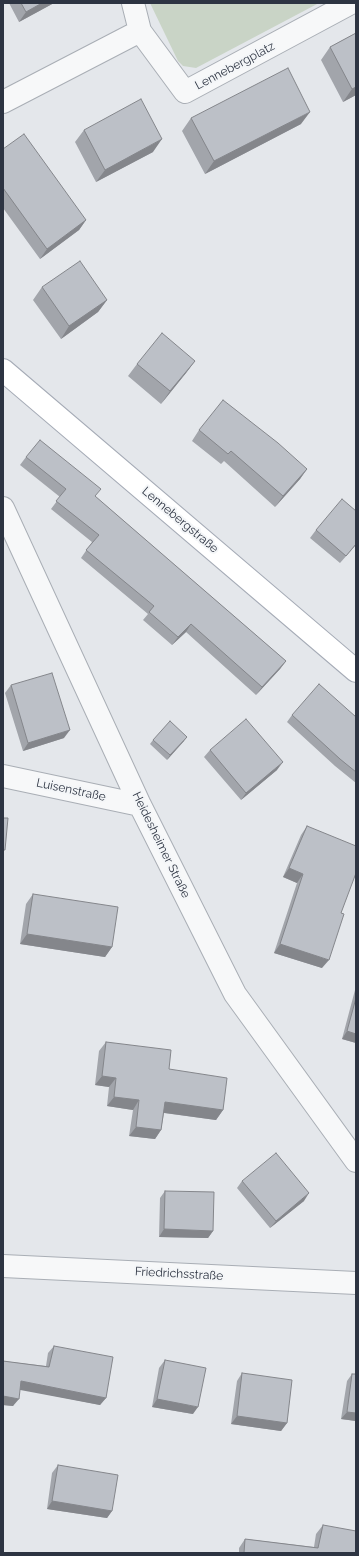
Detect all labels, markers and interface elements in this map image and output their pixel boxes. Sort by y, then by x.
street label: Lennebergplatz [193,39,277,93]
street label: Lennebergstraße [139,484,221,556]
street label: Luisenstraße [35,776,107,804]
street label: Heidesheimer Straße [129,790,193,900]
street label: Friedrichsstraße [135,1264,223,1284]

